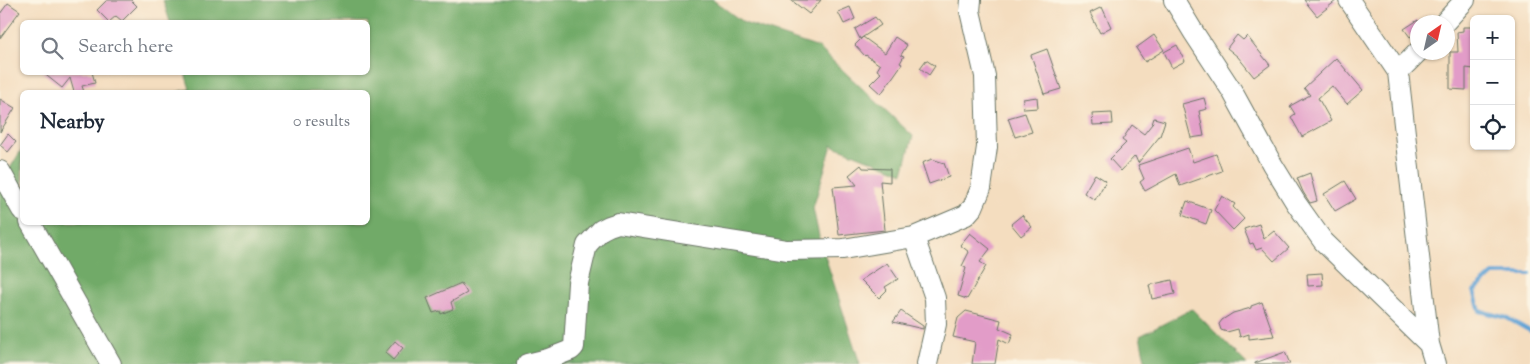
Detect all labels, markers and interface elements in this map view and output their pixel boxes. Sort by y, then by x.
north arrow [1410,15,1455,60]
map controls [1470,15,1515,150]
button: + [1470,15,1515,60]
search box [20,20,370,75]
icon: search [38,34,66,62]
text: Search here [78,34,173,61]
button: − [1470,60,1515,105]
button: locate [1470,105,1515,150]
text: Nearby [40,108,105,138]
text: 0 results [293,111,350,134]

